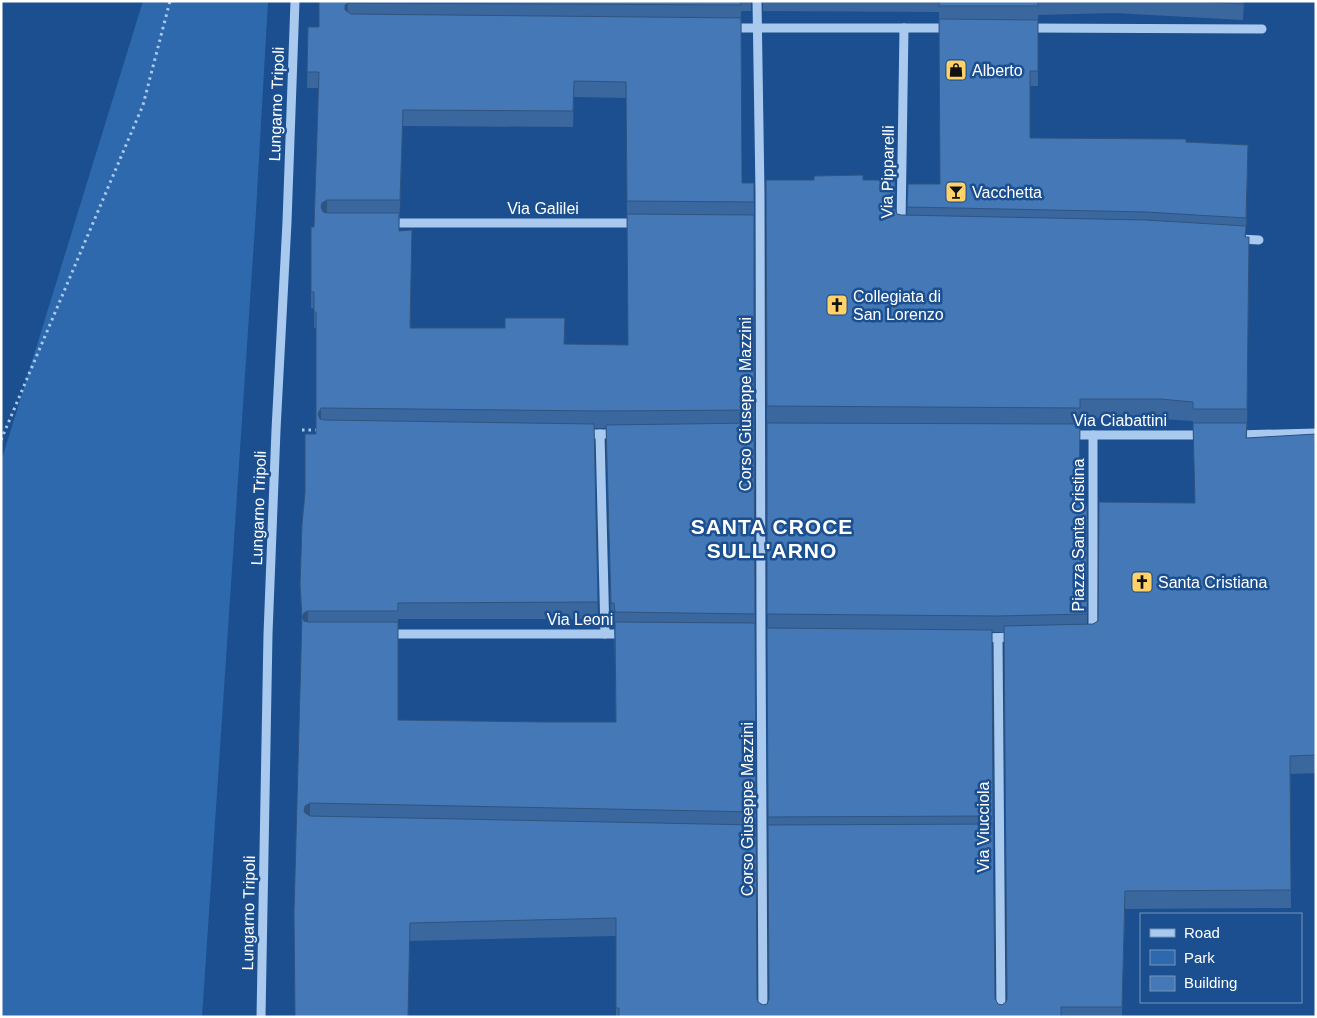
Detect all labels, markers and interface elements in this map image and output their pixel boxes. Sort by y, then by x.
street label: Lungarno Tripoli [266,46,287,162]
shop icon: Alberto [944,58,968,82]
place label: Alberto [972,62,1023,79]
street label: Via Pipparelli [878,125,897,219]
bar icon: Vacchetta [944,180,968,204]
place label: Vacchetta [972,184,1042,201]
street label: Via Galilei [507,200,579,217]
place label: Collegiata di San Lorenzo [853,288,944,323]
church icon: Collegiata di San Lorenzo [825,293,849,317]
street label: Corso Giuseppe Mazzini [737,317,754,491]
street label: Via Ciabattini [1073,412,1167,429]
street label: Lungarno Tripoli [248,450,269,566]
street label: Piazza Santa Cristina [1070,458,1087,611]
district label: SANTA CROCE SULL'ARNO [691,515,853,562]
church icon: Santa Cristiana [1130,570,1154,594]
place label: Santa Cristiana [1158,574,1267,591]
street label: Via Leoni [547,611,613,628]
street label: Corso Giuseppe Mazzini [739,722,756,896]
street label: Via Viucciola [975,781,992,873]
street label: Lungarno Tripoli [239,855,258,971]
legend [1140,913,1302,1003]
text: Road [1184,924,1220,941]
text: Park [1184,949,1215,966]
text: Building [1184,974,1237,991]

